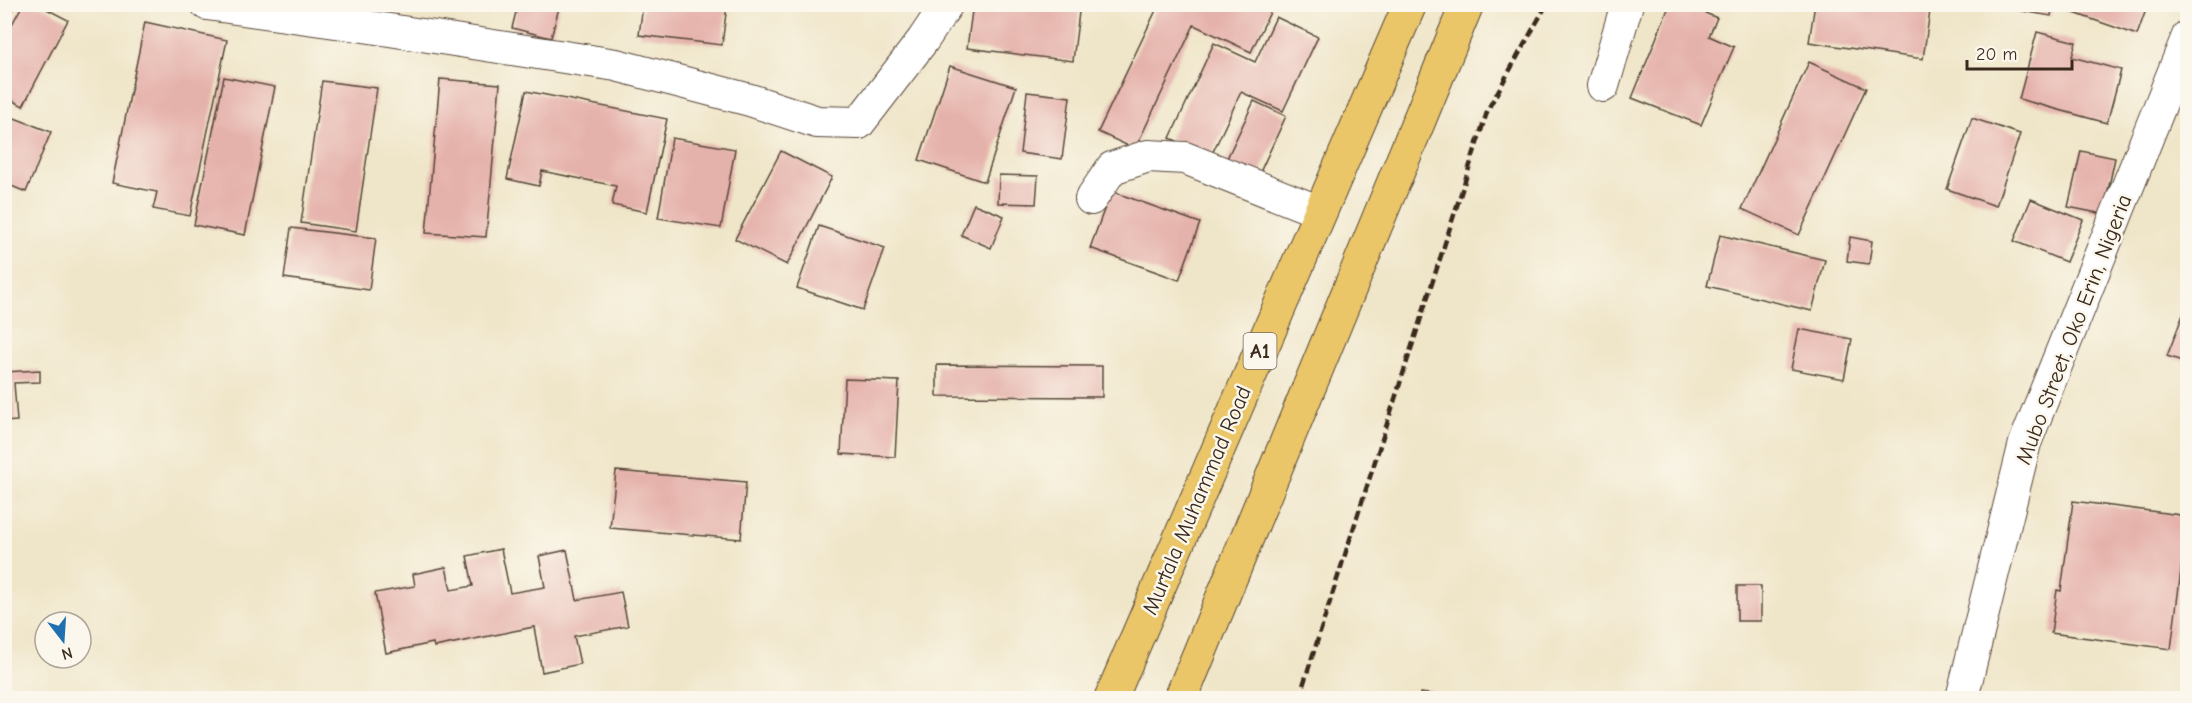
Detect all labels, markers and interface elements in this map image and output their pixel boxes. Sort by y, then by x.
scale bar [1967,33,2072,71]
text: 20 m [1976,44,2017,65]
street label: Mubo Street, Oko Erin, Nigeria [2010,191,2138,468]
road number: A1 [1244,333,1276,369]
street label: Murtala Muhammad Road [1137,382,1257,619]
north arrow [33,610,93,670]
text: N [59,643,75,664]

